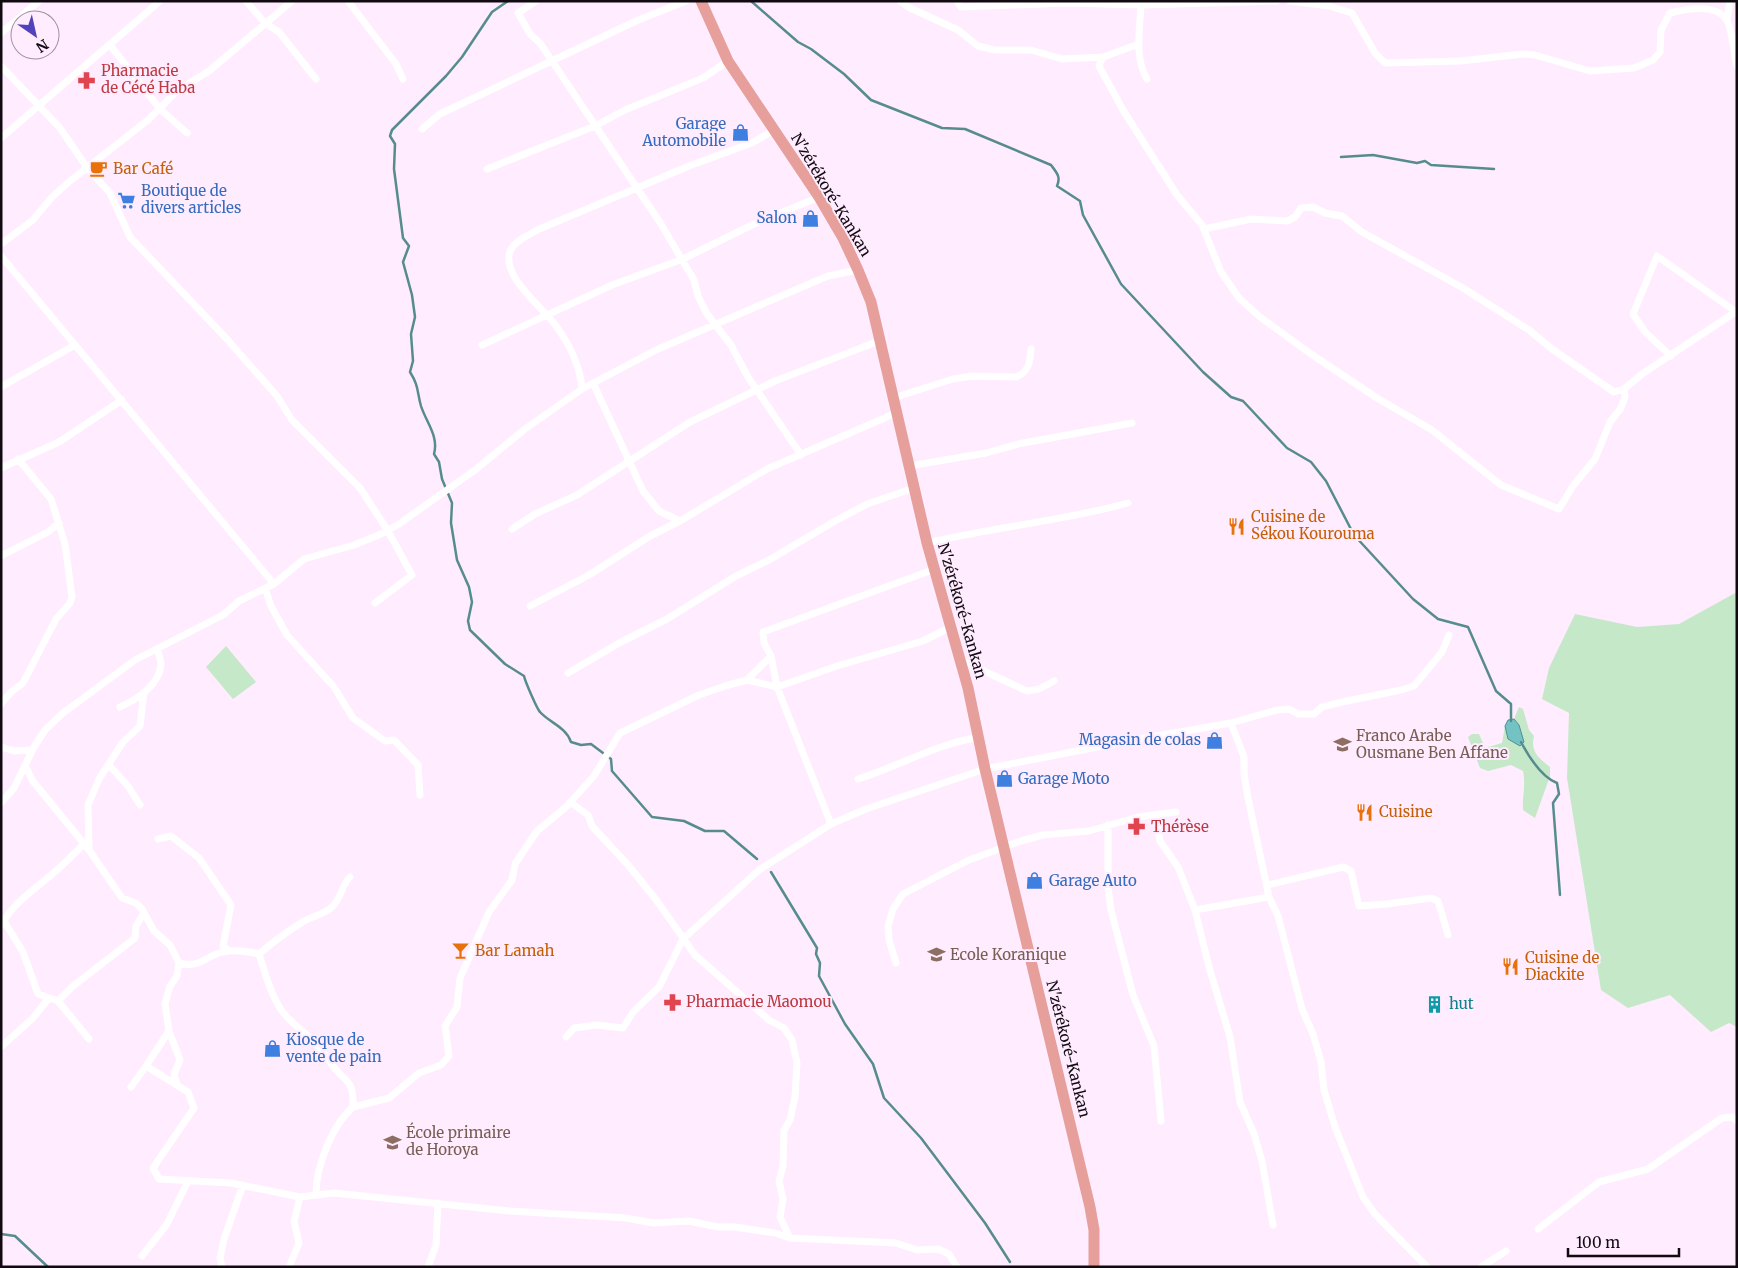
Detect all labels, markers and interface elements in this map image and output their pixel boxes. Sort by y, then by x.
north arrow [10,10,60,60]
text: N [33,35,52,56]
place label: Pharmacie de Cécé Haba [101,61,195,97]
pharmacy icon: Pharmacie de Cécé Haba [77,70,97,90]
place label: Garage Automobile [641,114,726,150]
shop icon: Garage Automobile [730,123,750,143]
street label: N'zérékoré-Kankan [787,130,876,260]
cafe icon: Bar Café [89,159,109,179]
place label: Bar Café [113,159,173,178]
place label: Boutique de divers articles [141,181,241,217]
supermarket icon: Boutique de divers articles [117,190,137,210]
place label: Salon [756,208,797,227]
shop icon: Salon [801,208,821,228]
place label: Cuisine de Sékou Kourouma [1251,507,1375,543]
restaurant icon: Cuisine de Sékou Kourouma [1227,516,1247,536]
street label: N'zérékoré-Kankan [934,541,991,681]
place label: Franco Arabe Ousmane Ben Affane [1356,726,1508,762]
place label: Magasin de colas [1079,730,1201,749]
shop icon: Magasin de colas [1205,730,1225,750]
school or university icon: Franco Arabe Ousmane Ben Affane [1332,735,1352,755]
shop icon: Garage Moto [994,769,1014,789]
place label: Garage Moto [1018,769,1110,788]
restaurant icon: Cuisine [1355,802,1375,822]
place label: Cuisine [1379,802,1433,821]
pharmacy icon: Thérèse [1127,817,1147,837]
place label: Thérèse [1151,817,1209,836]
shop icon: Garage Auto [1025,871,1045,891]
place label: Garage Auto [1049,871,1137,890]
bar icon: Bar Lamah [451,941,471,961]
place label: Bar Lamah [475,941,554,960]
school or university icon: Ecole Koranique [926,945,946,965]
place label: Ecole Koranique [950,945,1066,964]
place label: Cuisine de Diackite [1525,948,1599,984]
restaurant icon: Cuisine de Diackite [1501,957,1521,977]
street label: N'zérékoré-Kankan [1042,978,1095,1119]
pharmacy icon: Pharmacie Maomou [662,992,682,1012]
place label: Pharmacie Maomou [686,992,832,1011]
building icon: hut [1425,994,1445,1014]
place label: hut [1449,994,1474,1013]
place label: Kiosque de vente de pain [285,1030,382,1066]
shop icon: Kiosque de vente de pain [262,1039,282,1059]
place label: École primaire de Horoya [406,1122,511,1159]
school or university icon: École primaire de Horoya [382,1132,402,1152]
scale bar [1568,1226,1679,1258]
text: 100 m [1576,1233,1620,1252]

